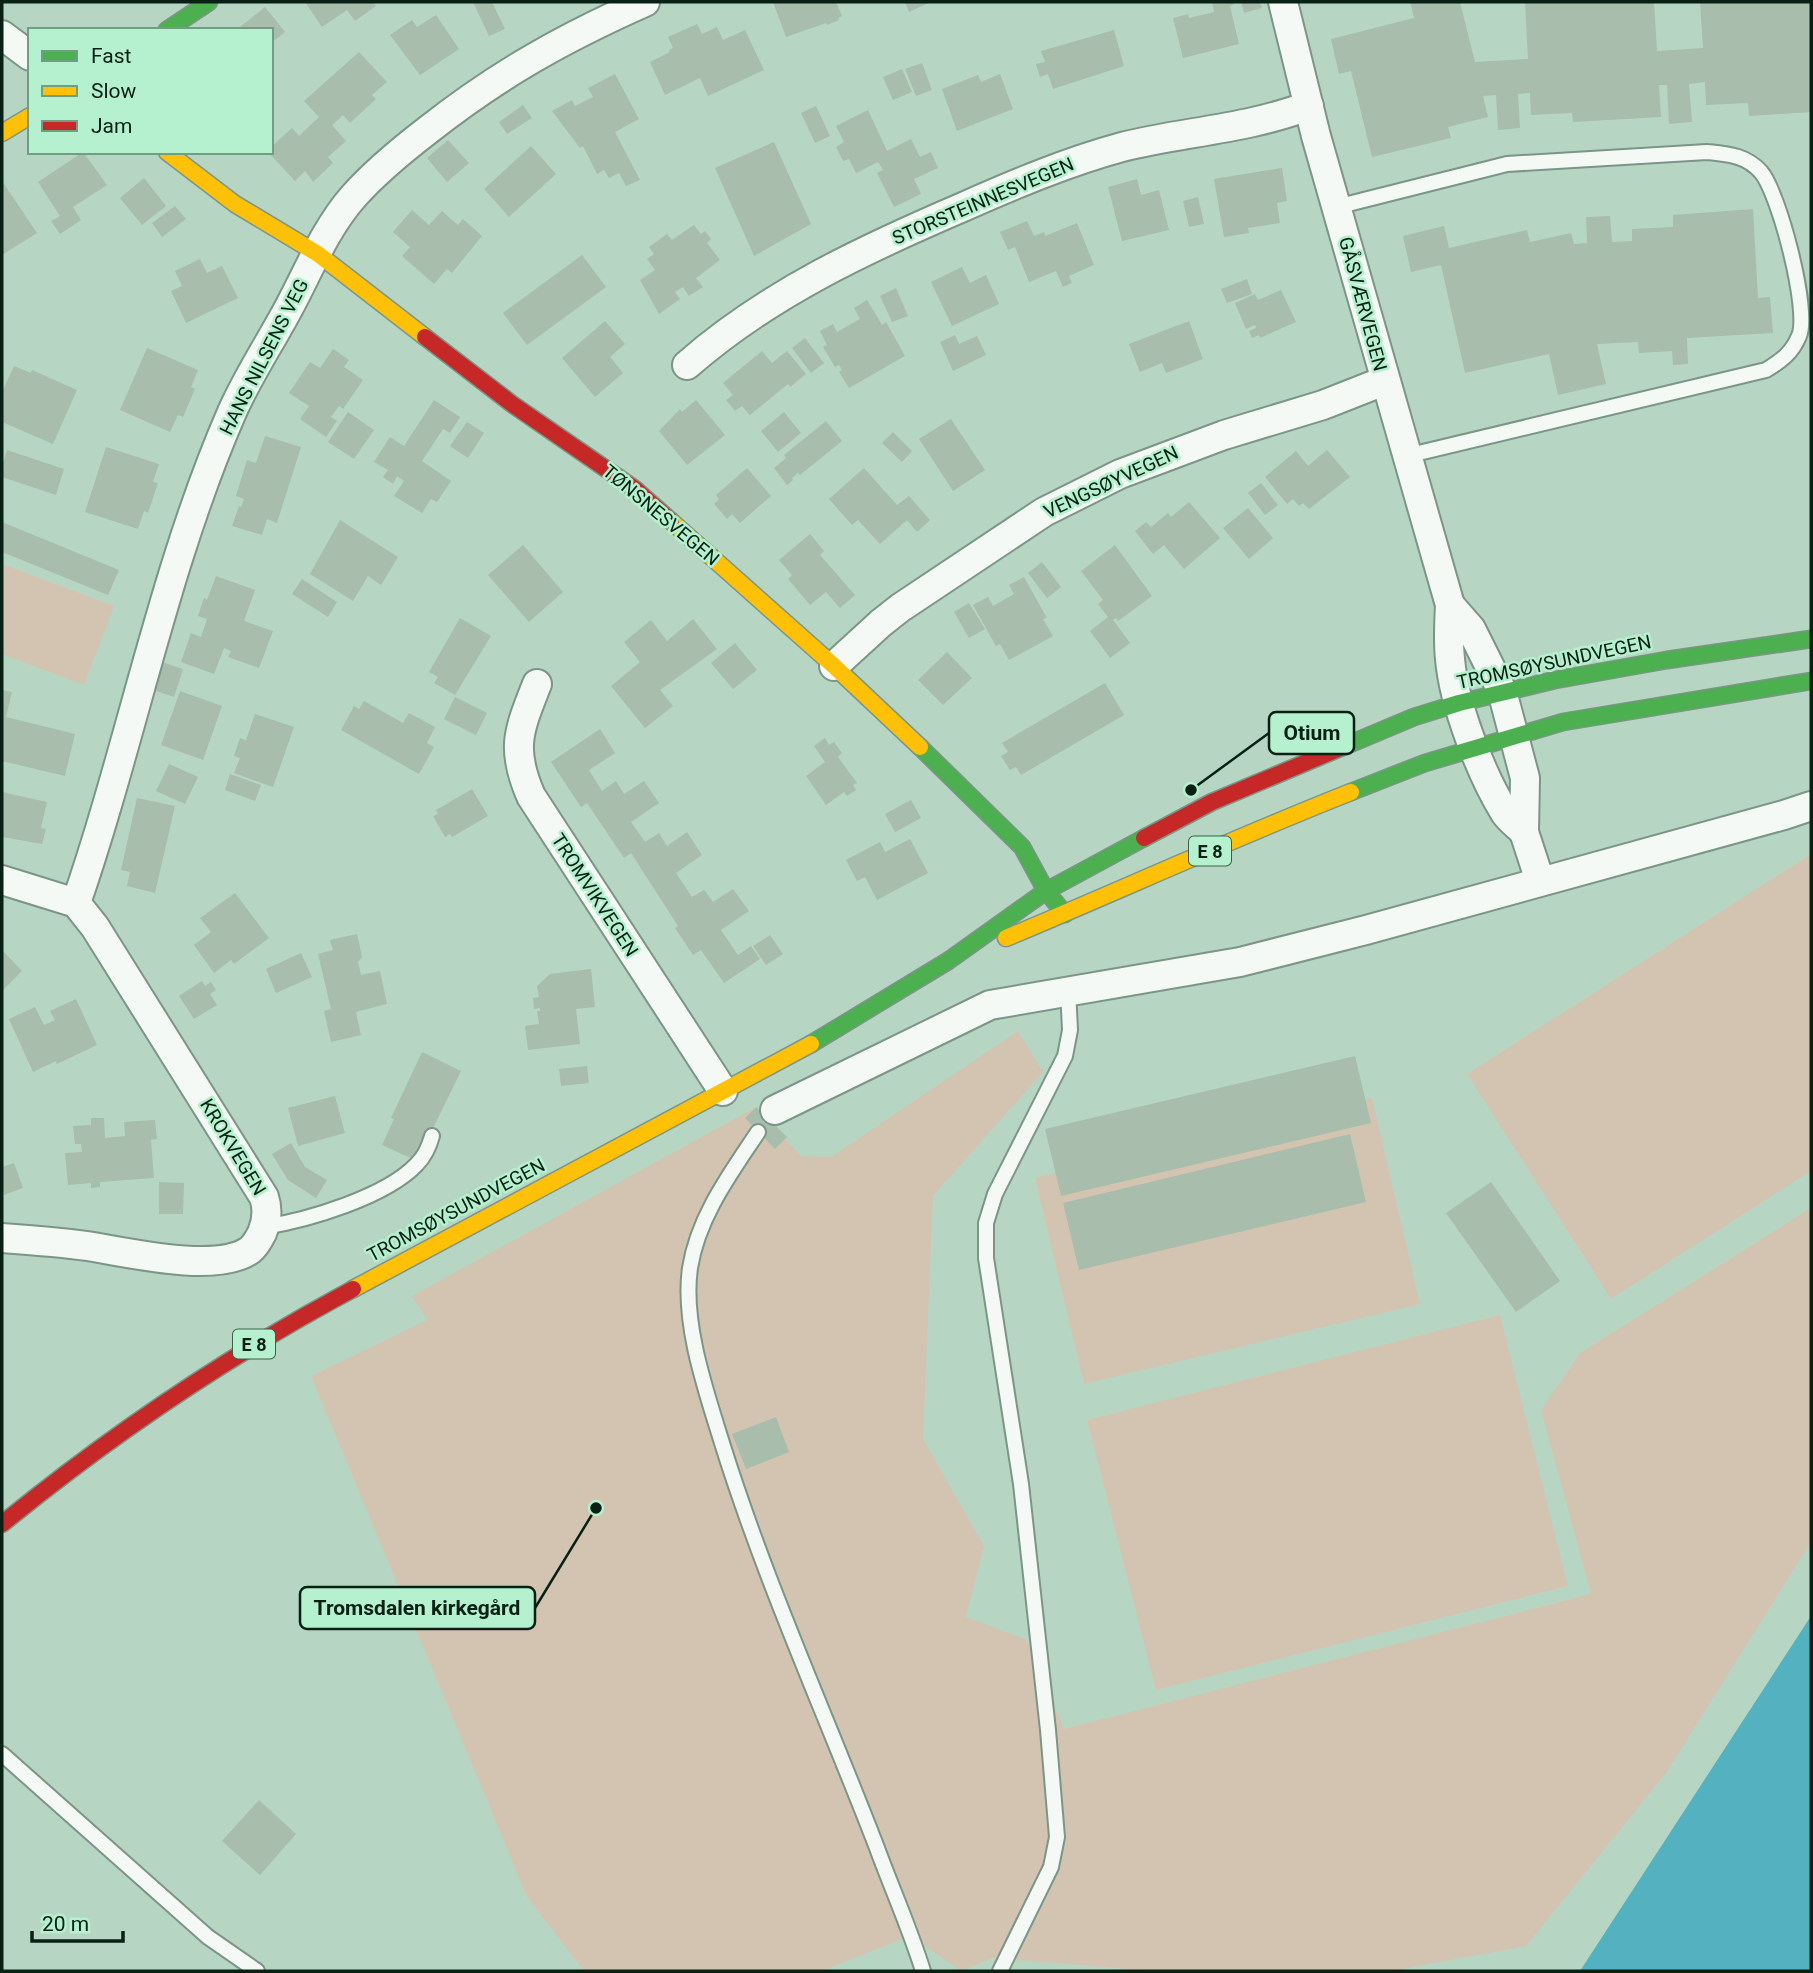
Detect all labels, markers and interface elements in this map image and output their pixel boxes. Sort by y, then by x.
legend [28,28,273,154]
text: Fast [91,44,132,68]
text: Slow [91,79,137,103]
text: Jam [91,114,132,138]
street label: STORSTEINNESVEGEN [889,152,1077,250]
street label: GÅSVÆRVEGEN [1334,234,1392,374]
street label: HANS NILSENS VEG [215,275,313,439]
street label: VENGSØYVEGEN [1040,441,1182,523]
street label: TØNSNESVEGEN [598,460,724,570]
street label: TROMSØYSUNDVEGEN [1455,630,1653,694]
callout: Otium [1269,712,1354,754]
text: Otium [1283,721,1341,745]
street label: TROMVIKVEGEN [547,829,643,961]
road number: E 8 [1189,836,1231,866]
street label: KROKVEGEN [195,1094,271,1200]
street label: TROMSØYSUNDVEGEN [363,1153,549,1267]
road number: E 8 [233,1330,275,1358]
callout: Tromsdalen kirkegård [300,1587,535,1629]
text: Tromsdalen kirkegård [314,1596,520,1620]
scale bar [32,1899,122,1943]
text: 20 m [42,1912,89,1936]

